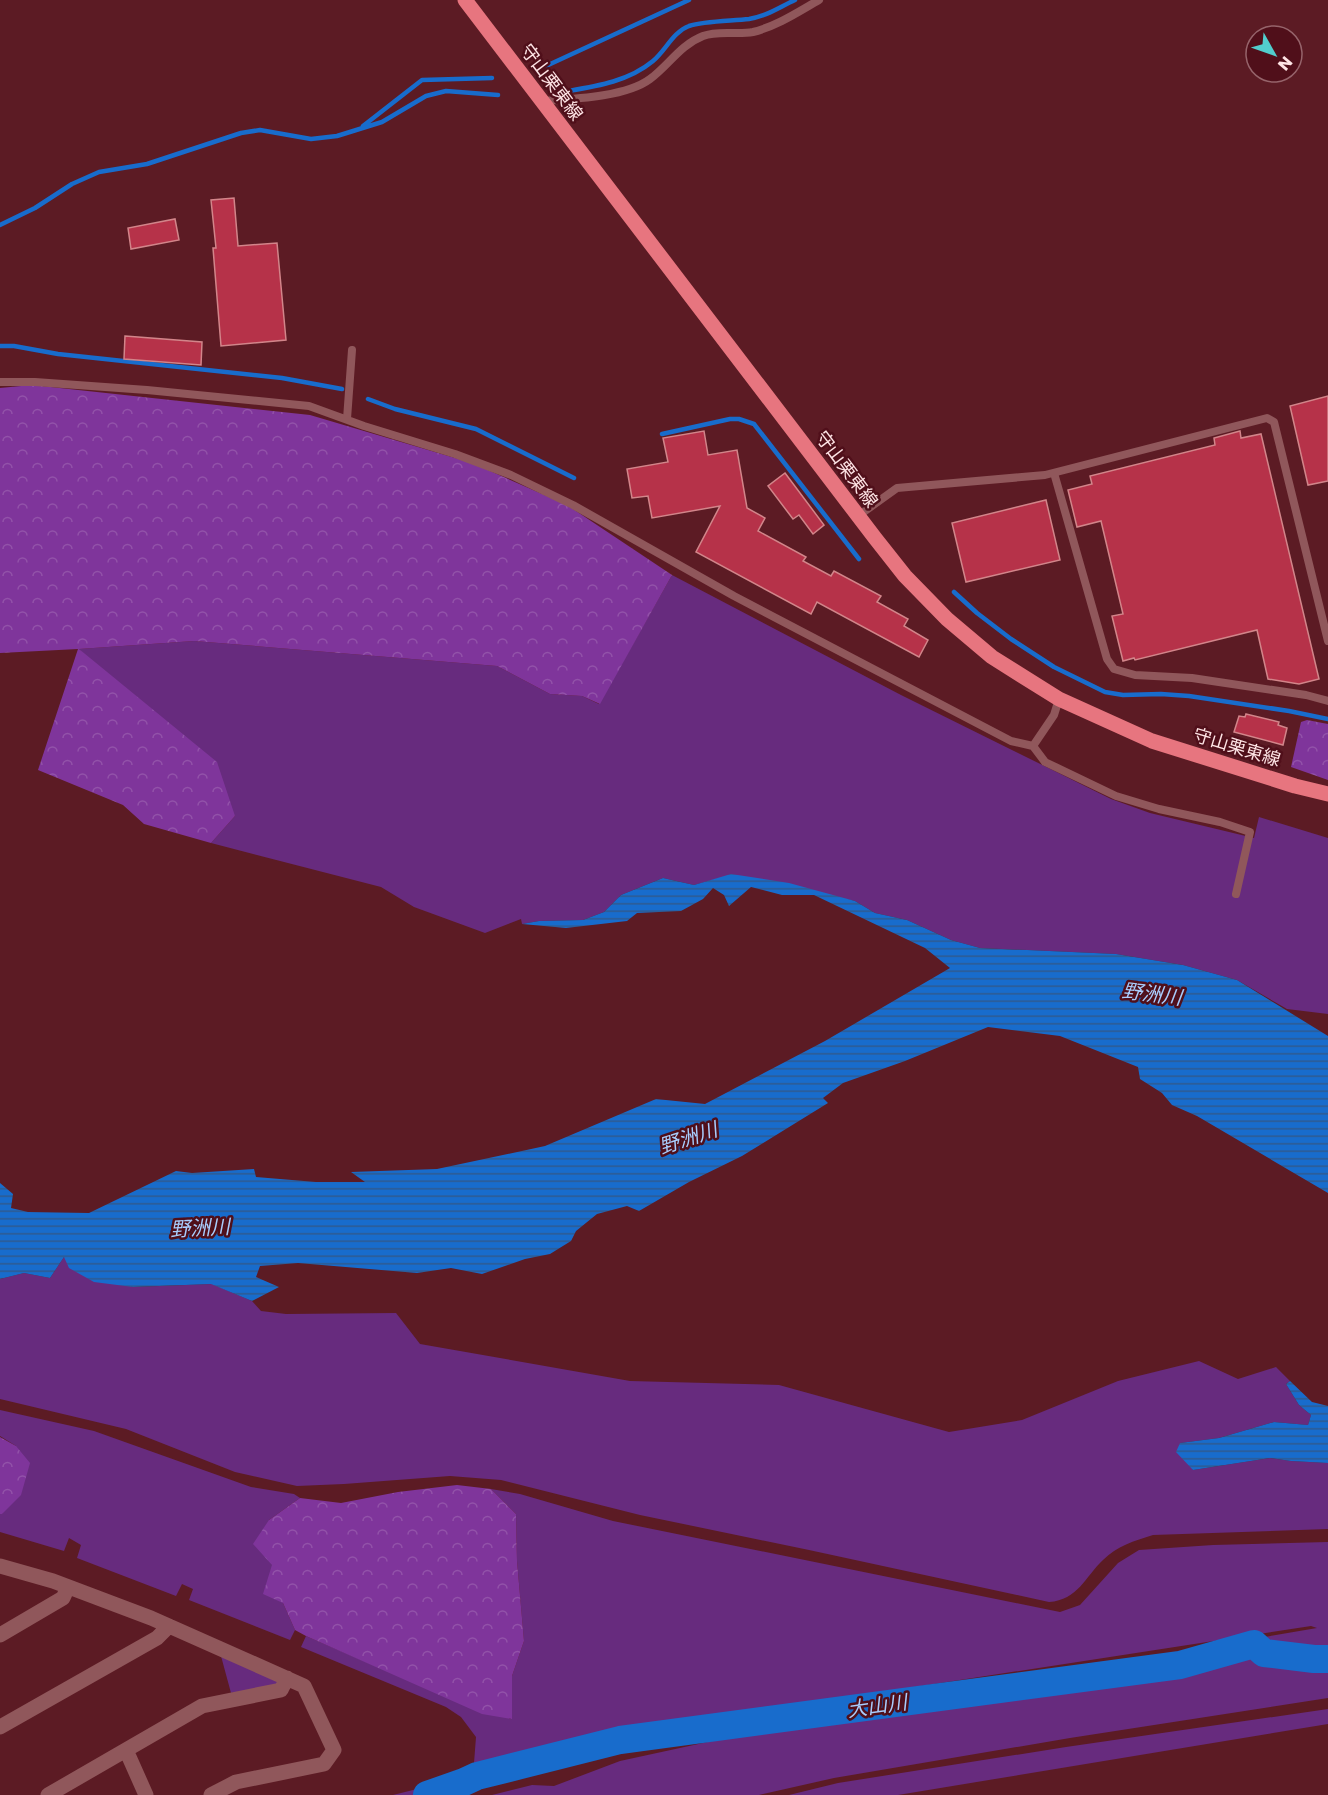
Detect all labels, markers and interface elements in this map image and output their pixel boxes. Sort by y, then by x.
north arrow [1244,24,1304,84]
street label: 守山栗東線 [515,39,589,125]
text: N [1272,51,1298,75]
street label: 守山栗東線 [810,426,884,512]
street label: 守山栗東線 [1190,722,1284,772]
water label: 野洲川 [1121,976,1185,1012]
water label: 野洲川 [655,1115,723,1161]
water label: 野洲川 [169,1212,233,1244]
water label: 大山川 [845,1688,911,1724]

